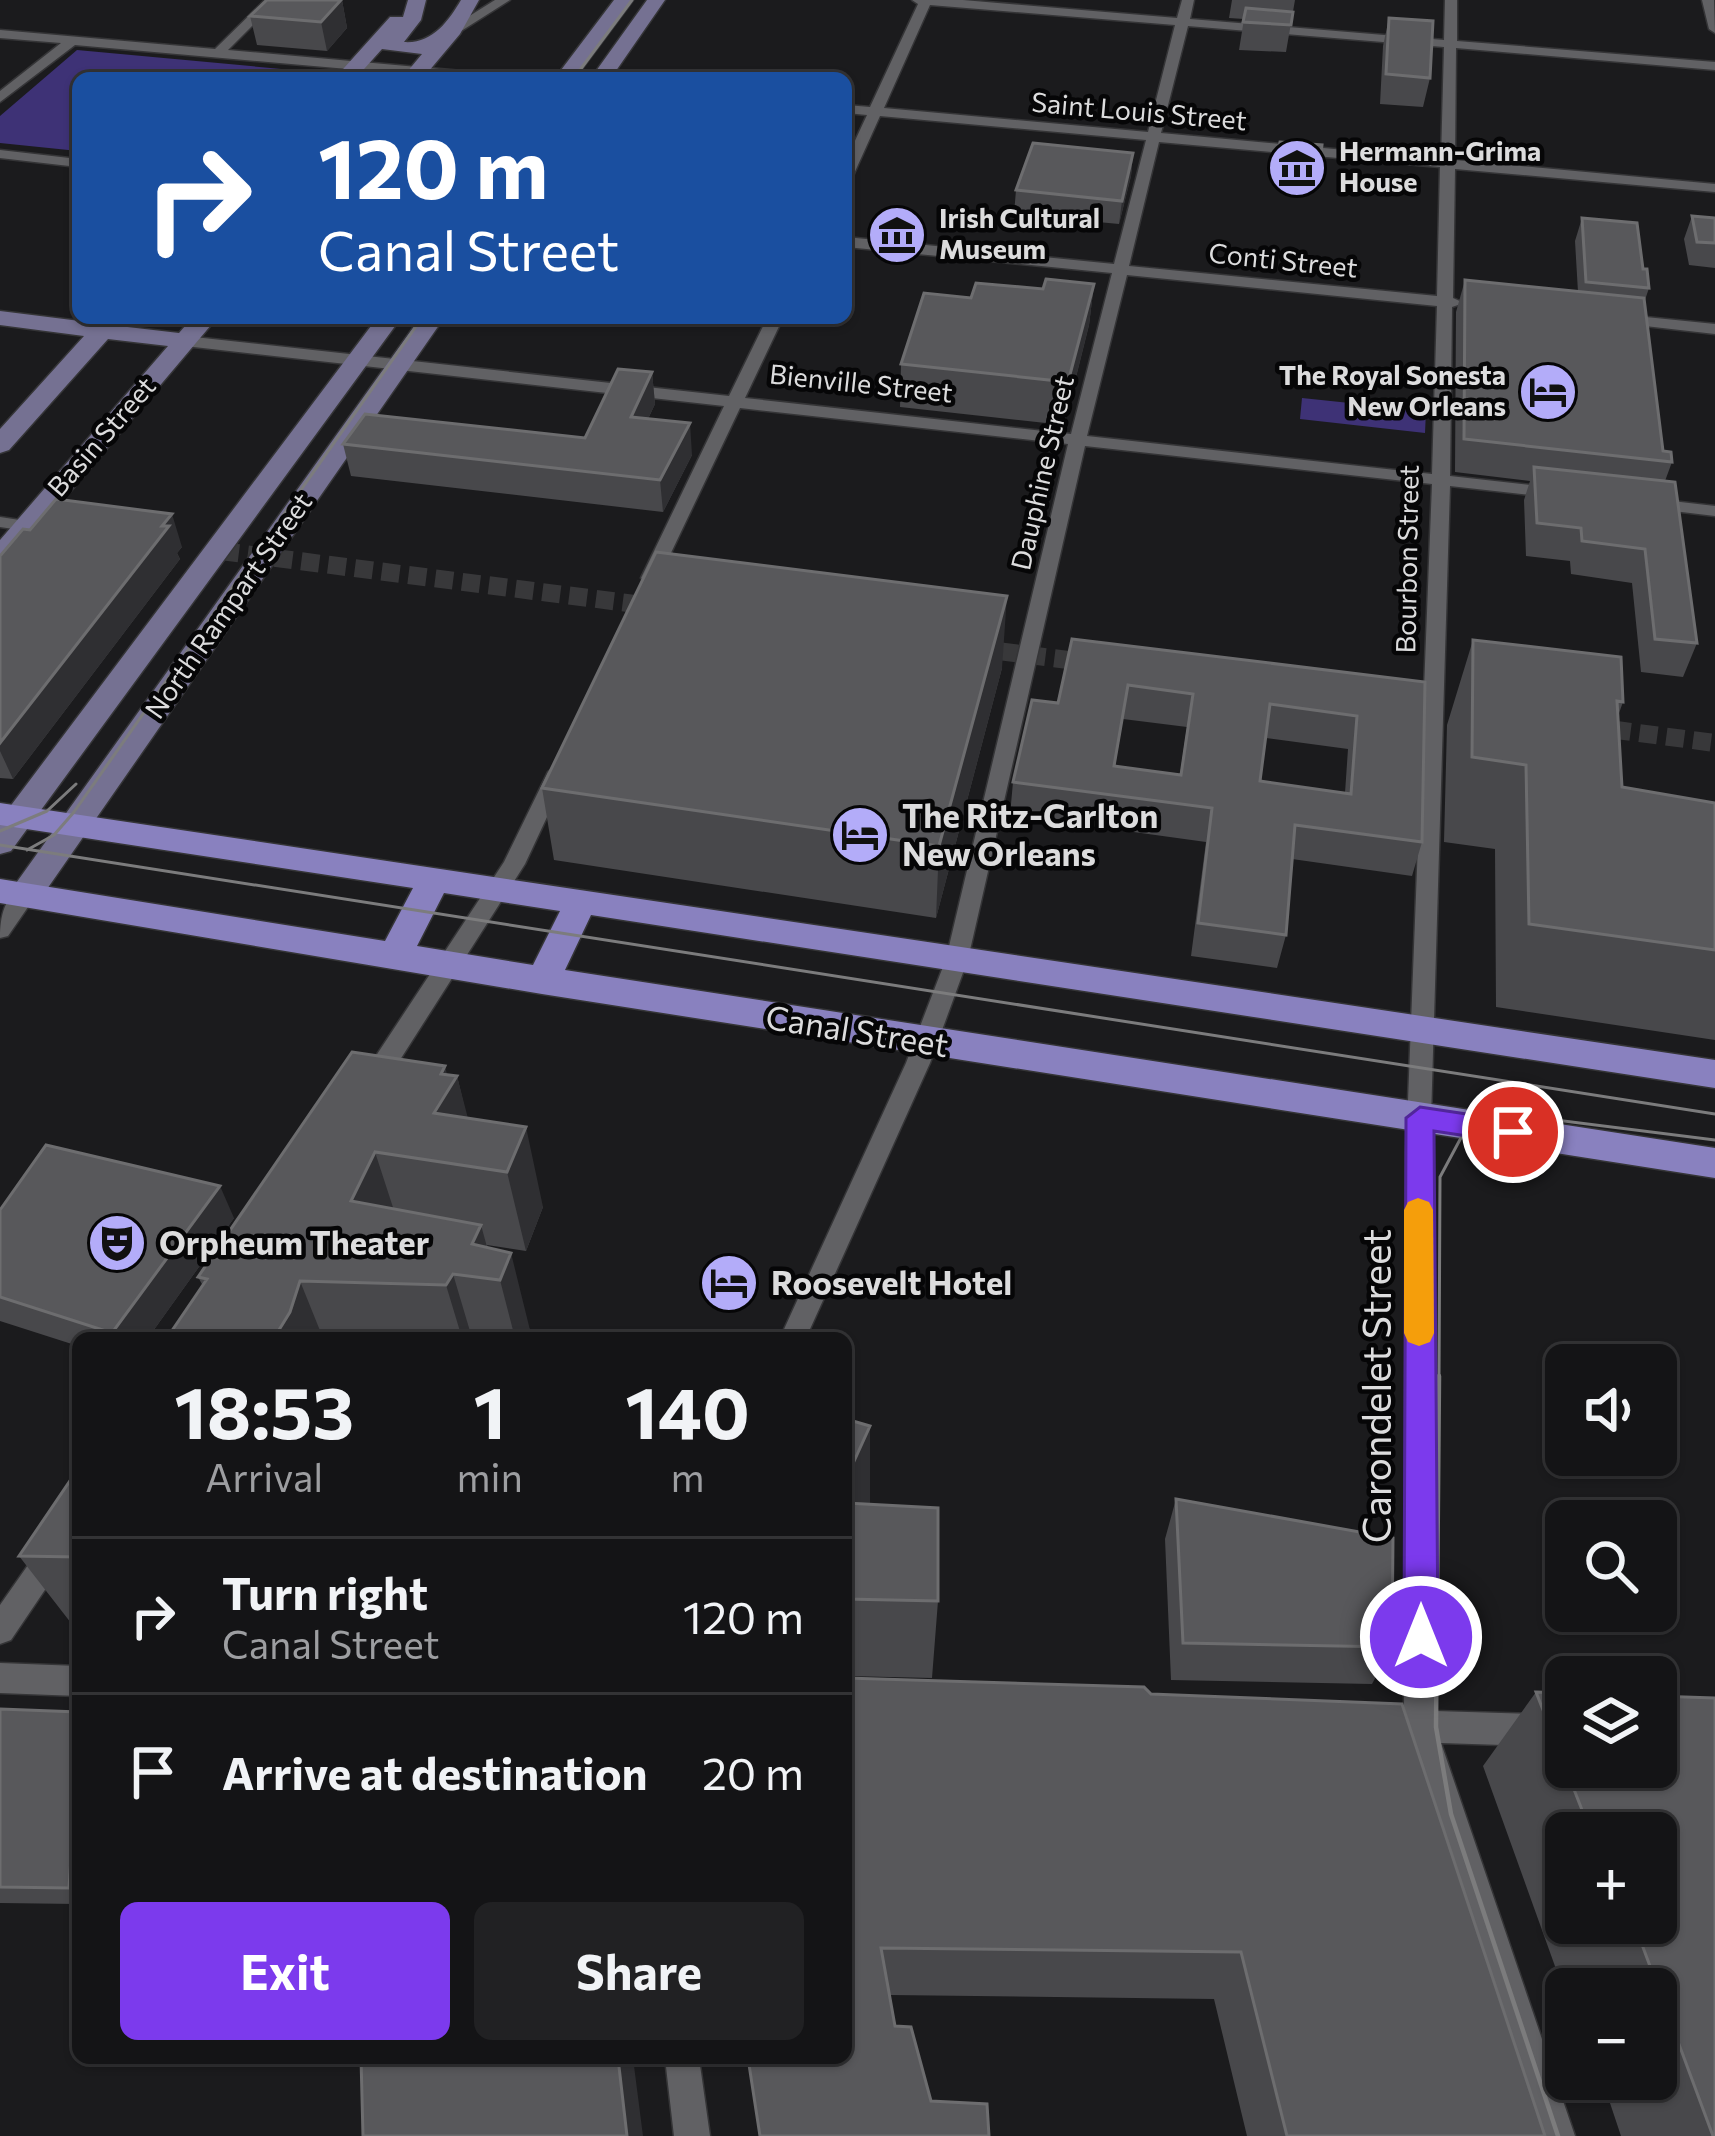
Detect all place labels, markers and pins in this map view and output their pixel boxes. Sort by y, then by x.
place label: Hermann-Grima House [1339,134,1541,198]
museum icon: Hermann-Grima House [1266,137,1328,199]
place label: Irish Cultural Museum [939,201,1100,265]
museum icon: Irish Cultural Museum [866,204,928,266]
place label: The Royal Sonesta New Orleans [1279,358,1506,422]
hotel icon: The Royal Sonesta New Orleans [1517,361,1579,423]
place label: The Ritz-Carlton New Orleans [902,794,1158,873]
hotel icon: The Ritz-Carlton New Orleans [829,804,891,866]
pin [1462,1081,1564,1183]
theatre icon: Orpheum Theater [86,1212,148,1274]
place label: Orpheum Theater [159,1221,430,1262]
hotel icon: Roosevelt Hotel [698,1252,760,1314]
place label: Roosevelt Hotel [771,1261,1012,1302]

